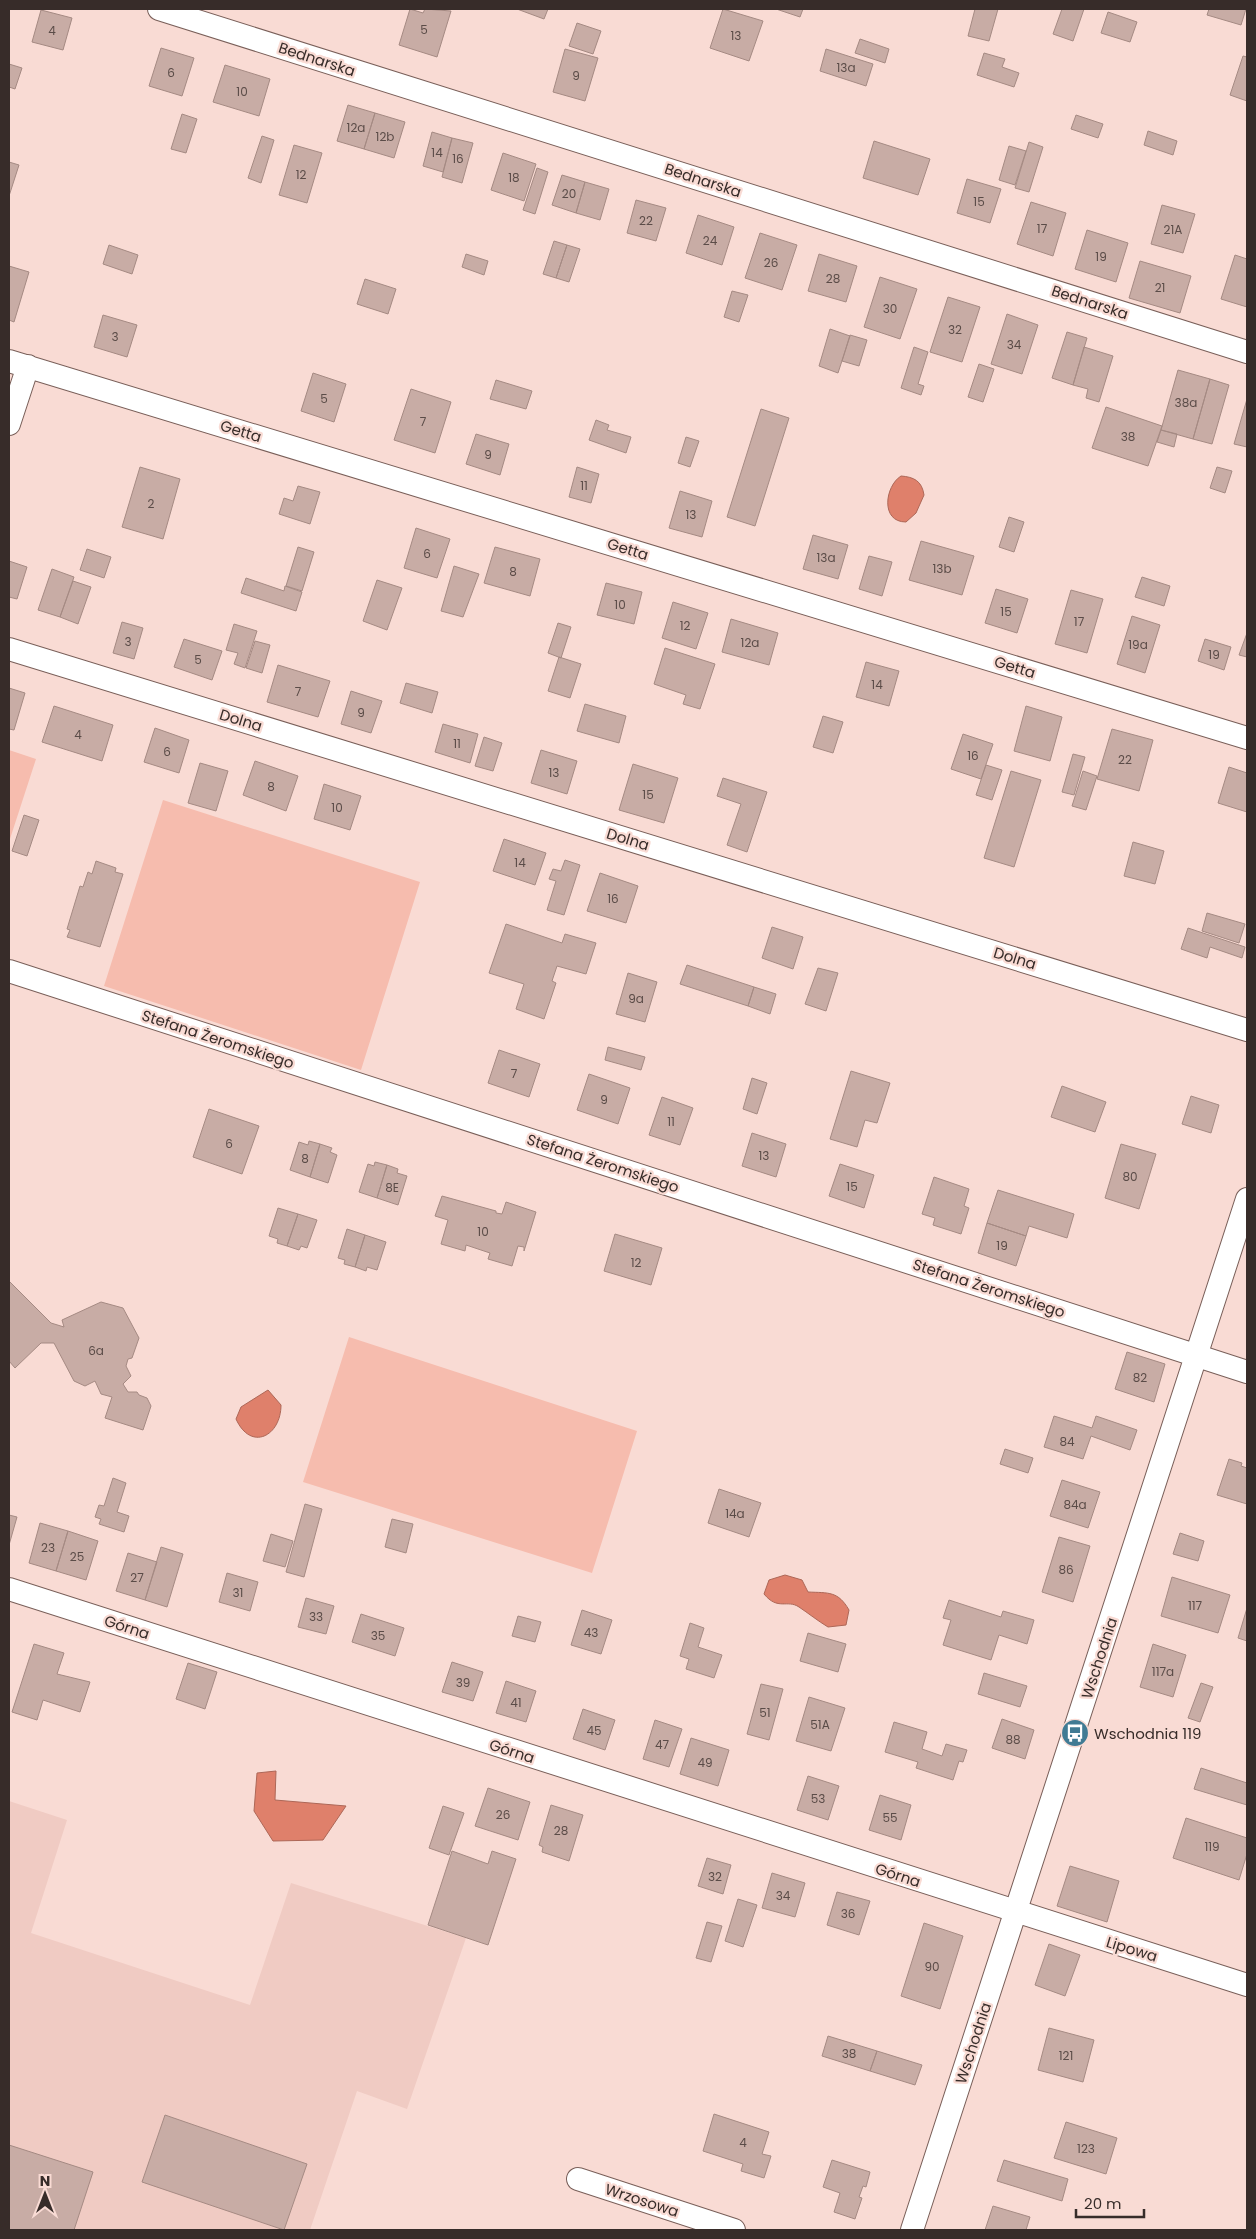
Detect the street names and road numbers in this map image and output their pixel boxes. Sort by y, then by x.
street label: Bednarska [276,37,358,81]
street label: Bednarska [662,158,744,202]
street label: Bednarska [1049,280,1131,324]
street label: Getta [218,415,264,447]
street label: Getta [605,533,651,565]
street label: Getta [992,651,1038,683]
street label: Dolna [217,704,265,736]
street label: Dolna [604,823,652,855]
street label: Dolna [991,942,1039,974]
street label: Stefana Żeromskiego [139,1004,297,1074]
street label: Stefana Żeromskiego [524,1128,682,1198]
street label: Stefana Żeromskiego [910,1253,1068,1323]
street label: Górna [102,1610,152,1644]
street label: Wschodnia [1076,1615,1122,1701]
street label: Górna [487,1734,537,1768]
street label: Górna [873,1858,923,1892]
street label: Lipowa [1104,1931,1160,1967]
street label: Wschodnia [950,2000,996,2086]
street label: Wrzosowa [602,2178,682,2222]

